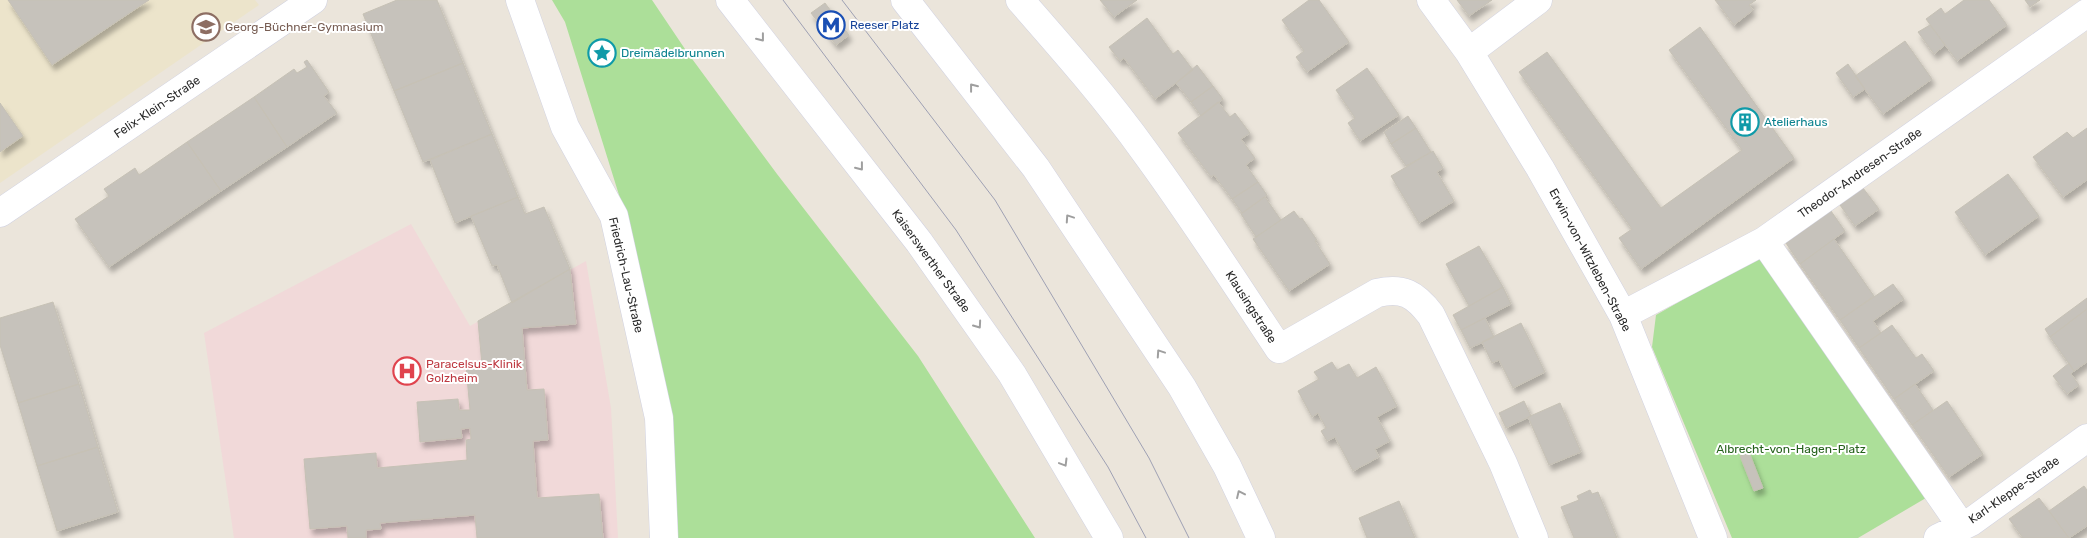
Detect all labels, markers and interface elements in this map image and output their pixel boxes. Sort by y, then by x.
metro station icon: Reeser Platz [816,10,846,40]
school or university icon: Georg-Büchner-Gymnasium [191,12,221,42]
place label: Reeser Platz [850,18,919,32]
place label: Georg-Büchner-Gymnasium [225,20,383,34]
one-way arrow [755,33,764,42]
place icon: Dreimädelbrunnen [587,38,617,68]
place label: Dreimädelbrunnen [621,46,725,60]
street label: Felix-Klein-Straße [111,73,203,141]
one-way arrow [970,84,978,93]
building icon: Atelierhaus [1730,107,1760,137]
place label: Atelierhaus [1764,115,1828,129]
street label: Theodor-Andresen-Straße [1796,125,1925,221]
one-way arrow [855,161,864,170]
street label: Erwin-von-Witzleben-Straße [1546,186,1634,334]
street label: Kaiserswerther Straße [889,207,973,315]
one-way arrow [1066,214,1075,224]
street label: Friedrich-Lau-Straße [606,216,646,335]
street label: Klausingstraße [1222,268,1280,346]
one-way arrow [972,320,981,329]
one-way arrow [1157,349,1166,359]
hospital icon: Paracelsus-Klinik Golzheim [392,356,422,386]
place label: Paracelsus-Klinik Golzheim [426,357,523,385]
park label: Albrecht-von-Hagen-Platz [1716,442,1866,456]
street label: Karl-Kleppe-Straße [1966,453,2062,527]
one-way arrow [1058,457,1068,466]
one-way arrow [1236,490,1246,499]

